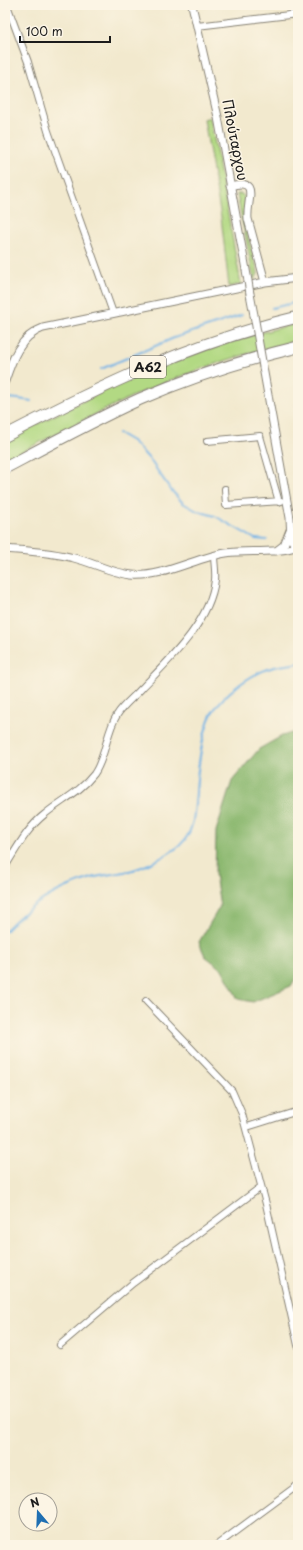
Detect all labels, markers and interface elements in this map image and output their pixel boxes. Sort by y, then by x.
scale bar [20,18,110,44]
text: 100 m [26,22,63,40]
street label: Πλούταρχου [217,98,254,182]
road number: Α62 [130,356,166,378]
north arrow [18,1492,58,1532]
text: N [28,1493,42,1512]

